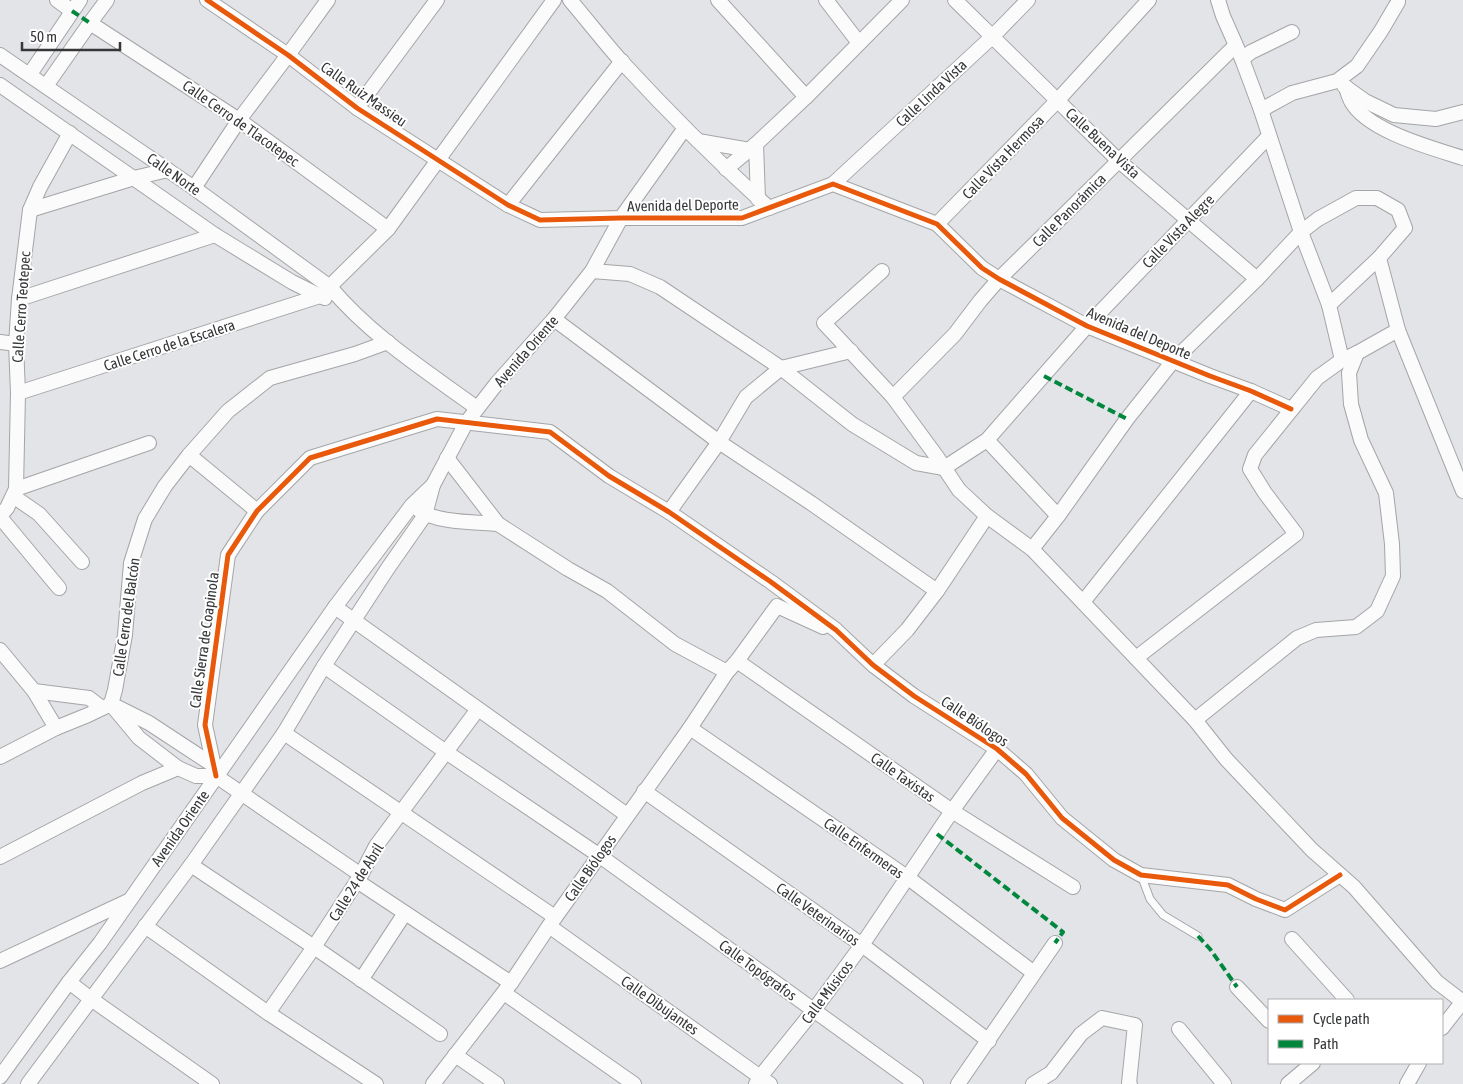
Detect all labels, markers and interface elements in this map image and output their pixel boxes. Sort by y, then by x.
scale bar [22,20,120,52]
text: 50 m [30,28,57,45]
street label: Calle Linda Vista [892,56,970,130]
street label: Calle Ruiz Massieu [318,58,410,130]
street label: Calle Cerro de Tlacotepec [180,76,303,170]
street label: Calle Buena Vista [1062,104,1144,182]
street label: Calle Vista Hermosa [959,112,1047,202]
street label: Calle Norte [144,149,204,199]
street label: Calle Panorámica [1029,170,1109,250]
street label: Calle Vista Alegre [1139,191,1217,271]
street label: Avenida del Deporte [627,196,739,214]
street label: Calle Cerro Teotepec [9,250,33,363]
street label: Avenida del Deporte [1084,303,1194,363]
street label: Avenida Oriente [490,312,562,390]
street label: Calle Cerro de la Escalera [101,316,237,374]
street label: Calle Cerro del Balcón [109,557,143,677]
street label: Calle Sierra de Coapinola [186,571,222,709]
street label: Calle Biólogos [938,692,1012,750]
street label: Calle Taxistas [868,749,938,805]
street label: Avenida Oriente [148,787,213,869]
street label: Calle Enfermeras [821,814,907,882]
street label: Calle Biólogos [561,831,619,905]
street label: Calle 24 de Abril [325,840,387,924]
street label: Calle Veterinarios [773,879,863,949]
street label: Calle Topógrafos [716,936,800,1004]
street label: Calle Músicos [798,957,856,1027]
street label: Calle Dibujantes [618,972,702,1038]
legend [1268,999,1443,1064]
text: Cycle path [1313,1010,1370,1027]
text: Path [1313,1035,1339,1052]

